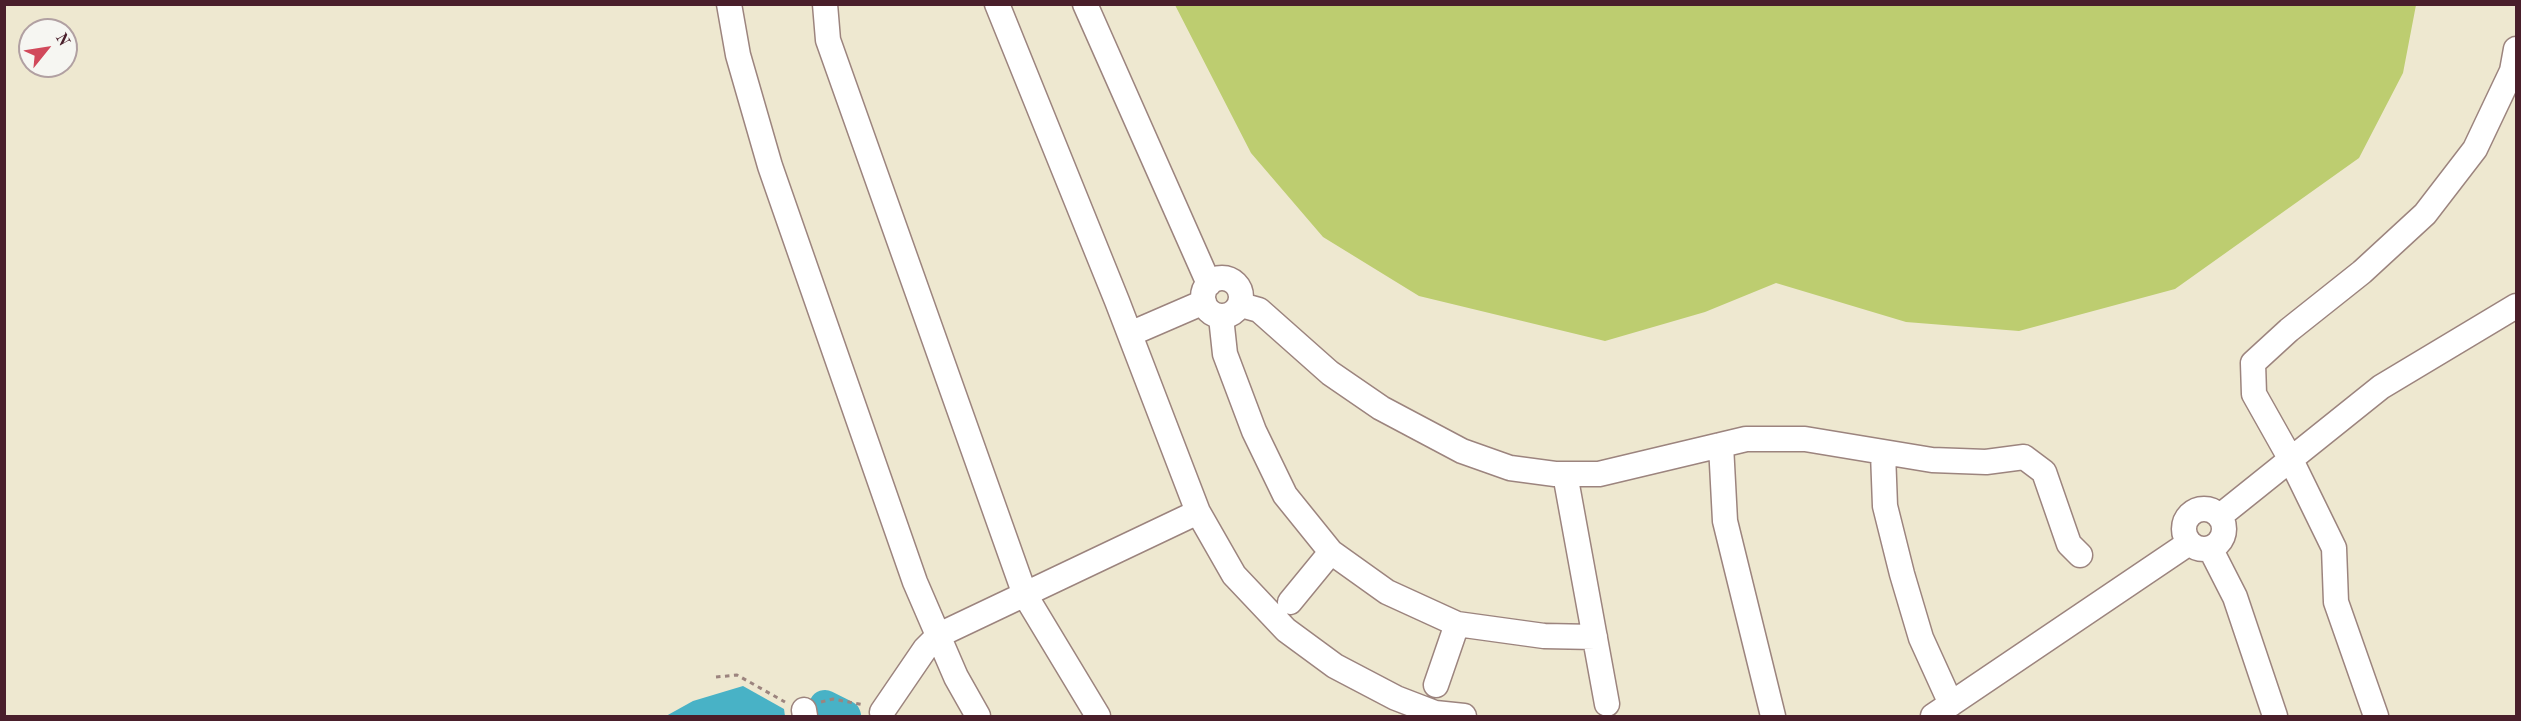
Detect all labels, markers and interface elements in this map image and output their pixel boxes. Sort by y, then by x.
north arrow [18,18,78,78]
text: N [52,31,72,49]

